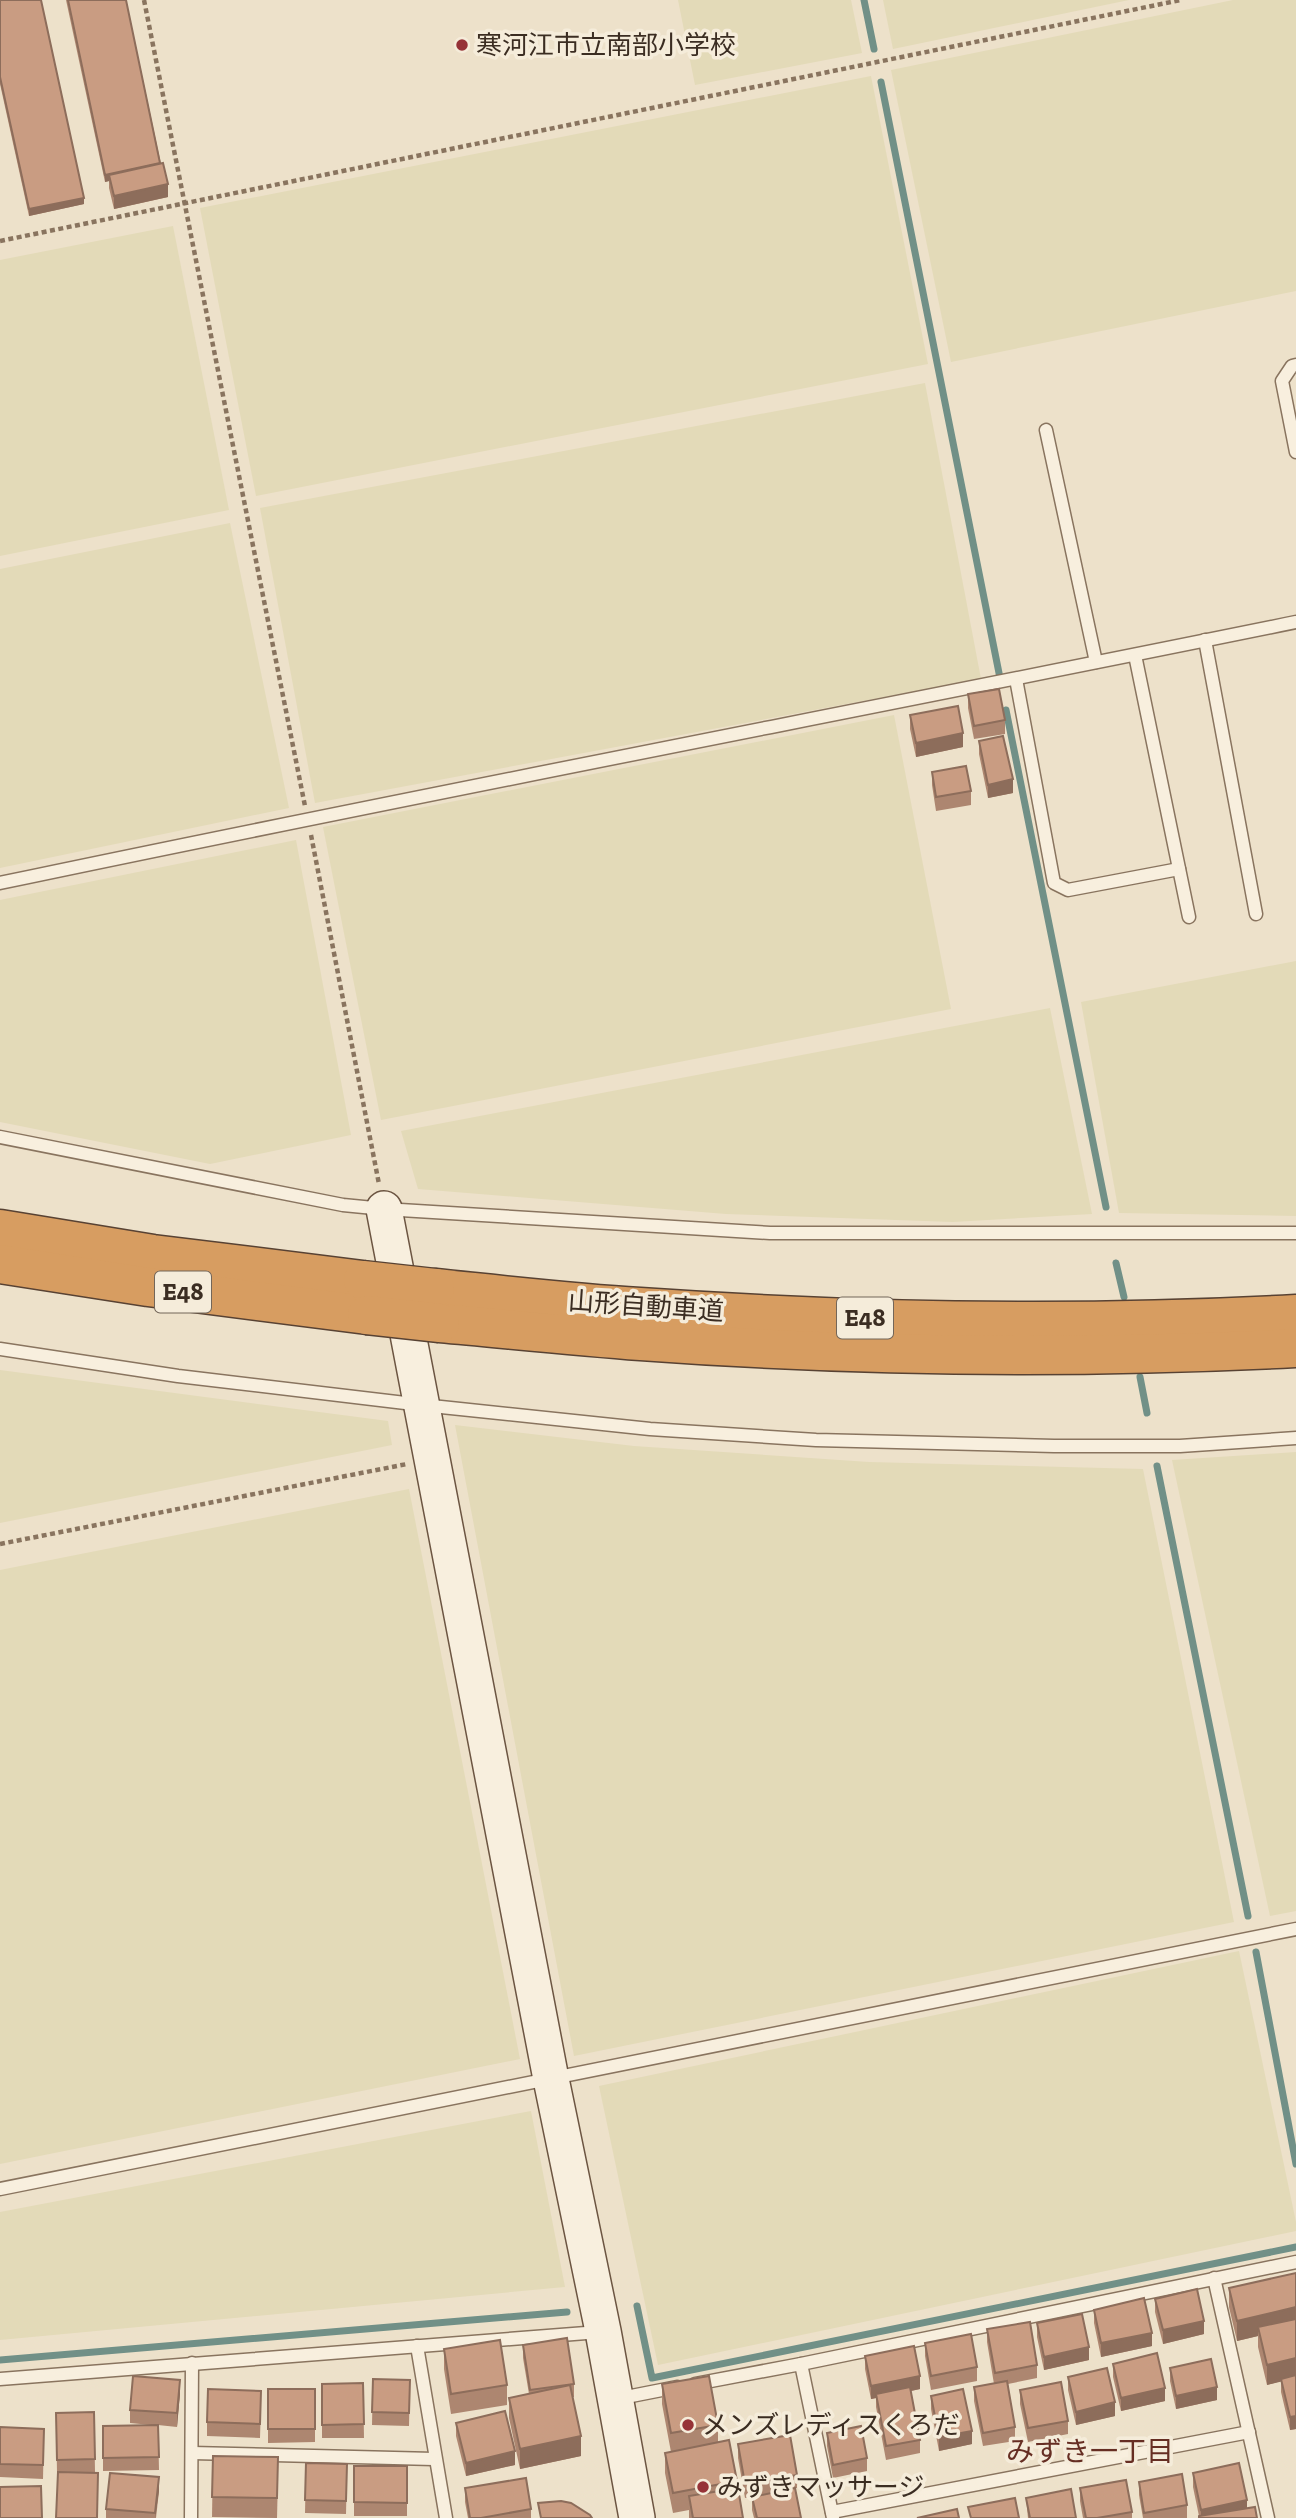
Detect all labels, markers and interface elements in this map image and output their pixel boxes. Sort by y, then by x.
place label: 寒河江市立南部小学校 [476,29,736,61]
marker: 寒河江市立南部小学校 [454,37,470,53]
road number: E48 [155,1272,211,1312]
street label: 山形自動車道 [567,1285,725,1327]
road number: E48 [837,1298,893,1338]
place label: メンズレディスくろだ [702,2409,960,2441]
marker: メンズレディスくろだ [680,2417,696,2433]
district label: みずき一丁目 [1006,2435,1174,2468]
place label: みずきマッサージ [717,2471,924,2503]
marker: みずきマッサージ [695,2479,711,2495]

